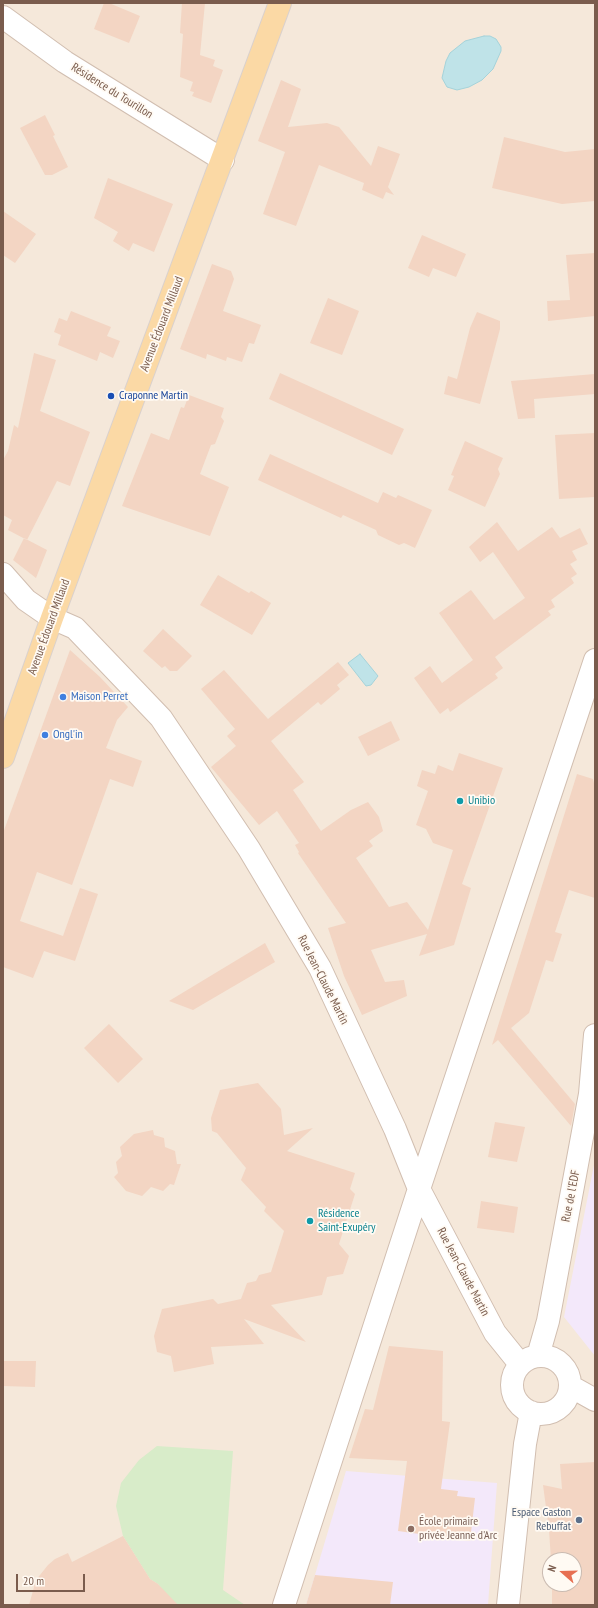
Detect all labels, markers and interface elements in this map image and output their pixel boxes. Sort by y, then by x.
street label: Résidence du Tourillon [69,60,155,122]
street label: Avenue Édouard Millaud [137,275,187,373]
place label: Craponne Martin [119,389,188,403]
marker: Craponne Martin [106,391,116,401]
street label: Avenue Édouard Millaud [25,577,73,677]
place label: Maison Perret [71,690,128,704]
marker: Maison Perret [58,692,68,702]
place label: Ongl'in [53,728,83,742]
marker: Ongl'in [40,730,50,740]
place label: Unibio [468,794,495,808]
marker: Unibio [455,796,465,806]
street label: Rue Jean-Claude Martin [294,933,352,1027]
street label: Rue de l'EDF [559,1169,583,1223]
place label: Résidence Saint-Exupéry [318,1207,376,1235]
marker: Résidence Saint-Exupéry [305,1216,315,1226]
street label: Rue Jean-Claude Martin [434,1225,492,1319]
place label: Espace Gaston Rebuffat [512,1506,571,1534]
place label: École primaire privée Jeanne d'Arc [419,1515,497,1543]
marker: Espace Gaston Rebuffat [574,1515,584,1525]
marker: École primaire privée Jeanne d'Arc [406,1524,416,1534]
north arrow [542,1552,582,1592]
text: N [544,1563,559,1573]
scale bar [18,1566,87,1592]
text: 20 m [23,1573,44,1588]

